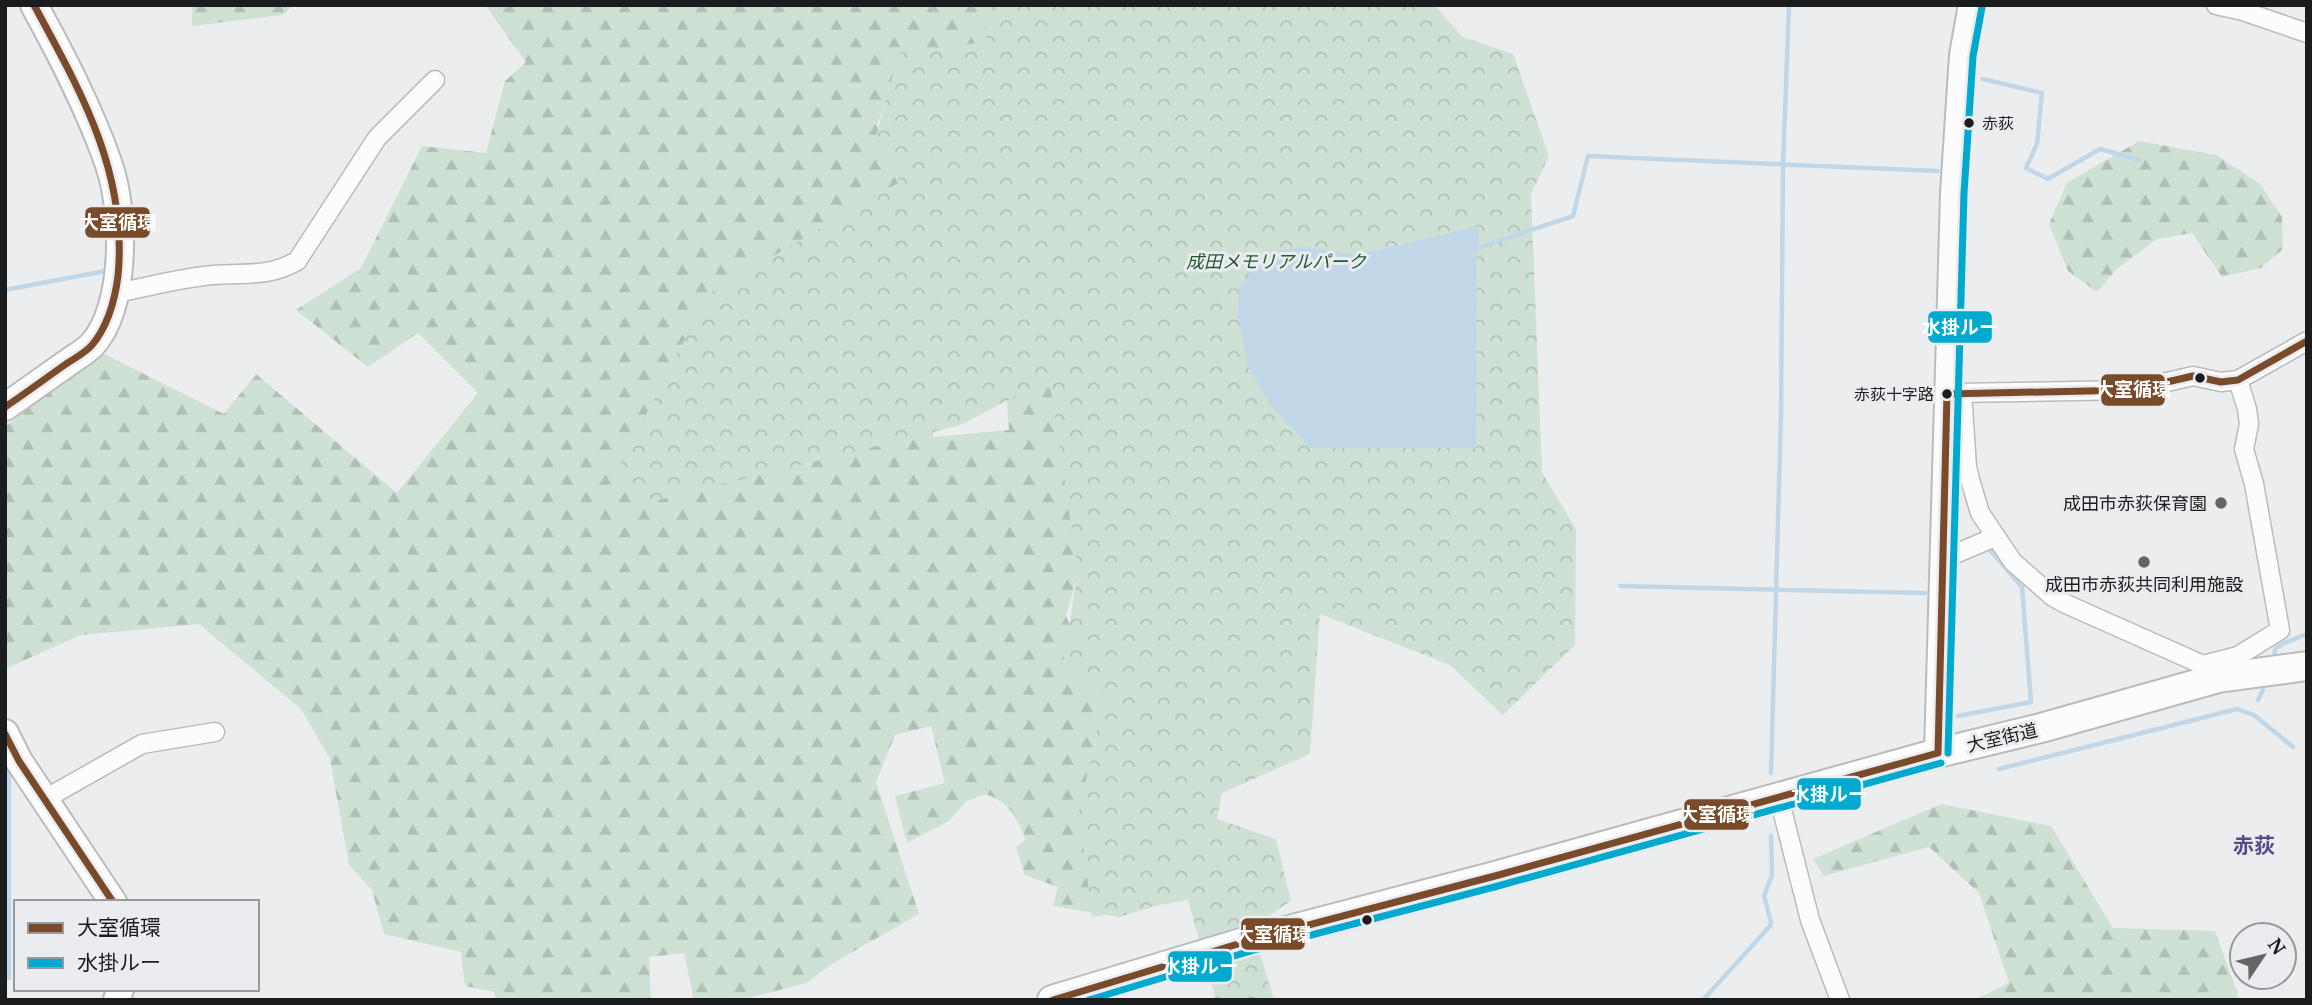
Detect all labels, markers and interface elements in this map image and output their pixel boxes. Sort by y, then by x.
place label: 赤荻 [1982,112,2014,134]
marker: 赤荻 [1962,116,1976,130]
line badge: 大室循環 [84,206,151,239]
text: 大室循環 [80,209,156,235]
park label: 成田メモリアルパーク [1186,249,1367,273]
line badge: 水掛ルー [1927,310,1993,344]
text: 水掛ルー [1922,314,1998,340]
unlabelled marker [2193,371,2207,385]
line badge: 大室循環 [2100,373,2166,407]
text: 大室循環 [2095,376,2171,402]
place label: 赤荻十字路 [1854,383,1934,405]
marker: 赤荻十字路 [1940,387,1954,401]
place label: 成田市赤荻保育園 [2063,491,2207,515]
marker: 成田市赤荻保育園 [2213,495,2229,511]
marker: 成田市赤荻共同利用施設 [2136,554,2152,570]
place label: 成田市赤荻共同利用施設 [2045,572,2243,596]
street label: 大室街道 [1964,717,2040,757]
line badge: 水掛ルー [1796,777,1862,811]
text: 水掛ルー [1791,781,1867,807]
line badge: 大室循環 [1683,798,1750,831]
text: 大室循環 [1679,801,1755,827]
district label: 赤荻 [2233,831,2275,859]
legend [14,900,259,991]
text: 大室循環 [77,913,161,941]
unlabelled marker [1360,913,1374,927]
line badge: 大室循環 [1240,917,1306,951]
text: 大室循環 [1235,921,1311,947]
north arrow [2228,921,2298,991]
text: N [2262,933,2292,960]
text: 水掛ルー [77,948,161,976]
line badge: 水掛ルー [1167,950,1233,983]
text: 水掛ルー [1162,953,1238,979]

